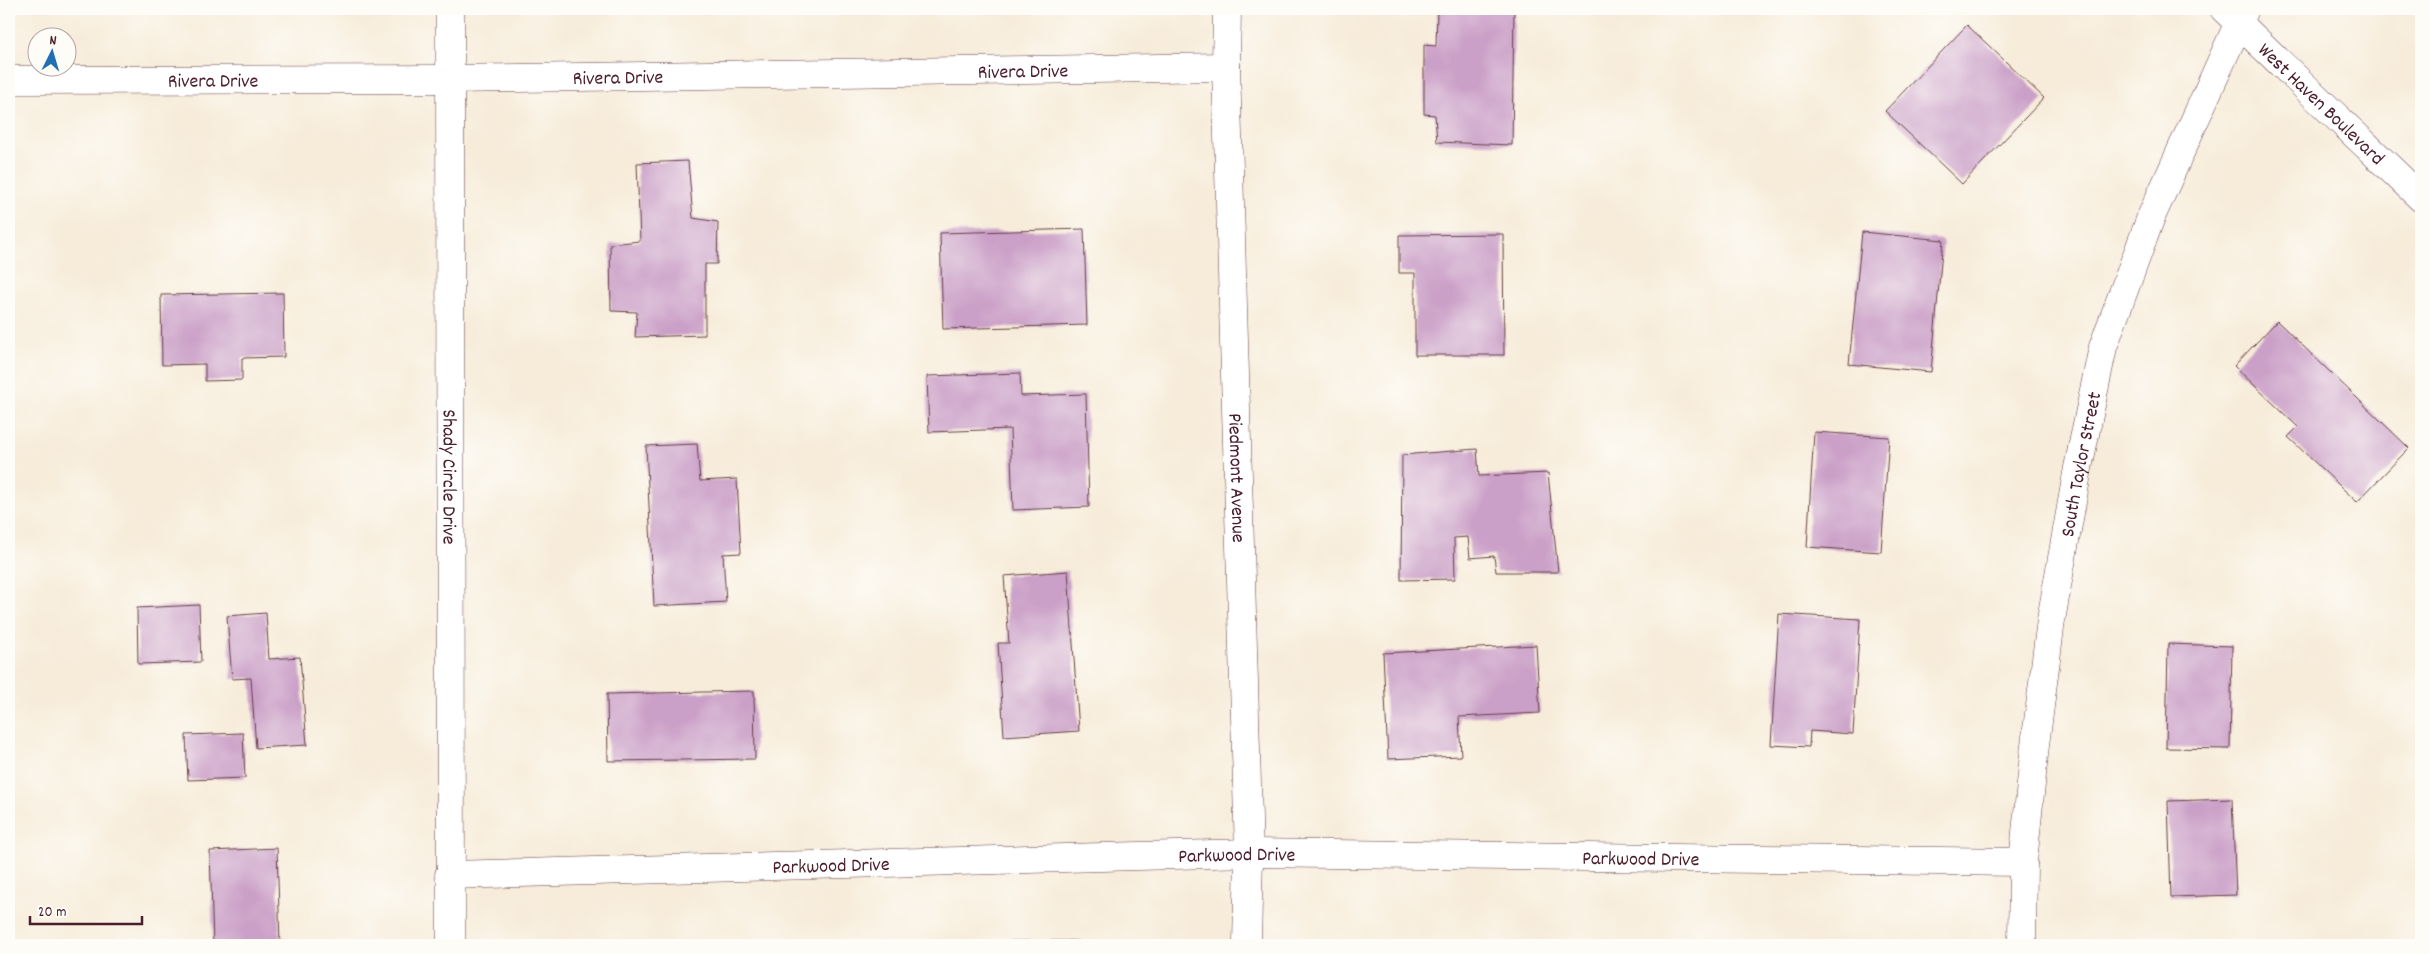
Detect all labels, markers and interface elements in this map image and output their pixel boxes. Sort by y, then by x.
north arrow [28,28,78,78]
text: N [49,31,57,51]
street label: West Haven Boulevard [2250,38,2390,173]
street label: Rivera Drive [977,58,1069,88]
street label: Rivera Drive [573,65,664,94]
street label: Rivera Drive [168,68,259,97]
street label: South Taylor Street [2055,390,2110,540]
street label: Shady Circle Drive [433,409,462,545]
street label: Piedmont Avenue [1219,413,1251,543]
street label: Parkwood Drive [1178,842,1296,872]
street label: Parkwood Drive [1582,846,1700,875]
street label: Parkwood Drive [772,852,890,883]
scale bar [30,894,142,926]
text: 20 m [38,902,66,924]

